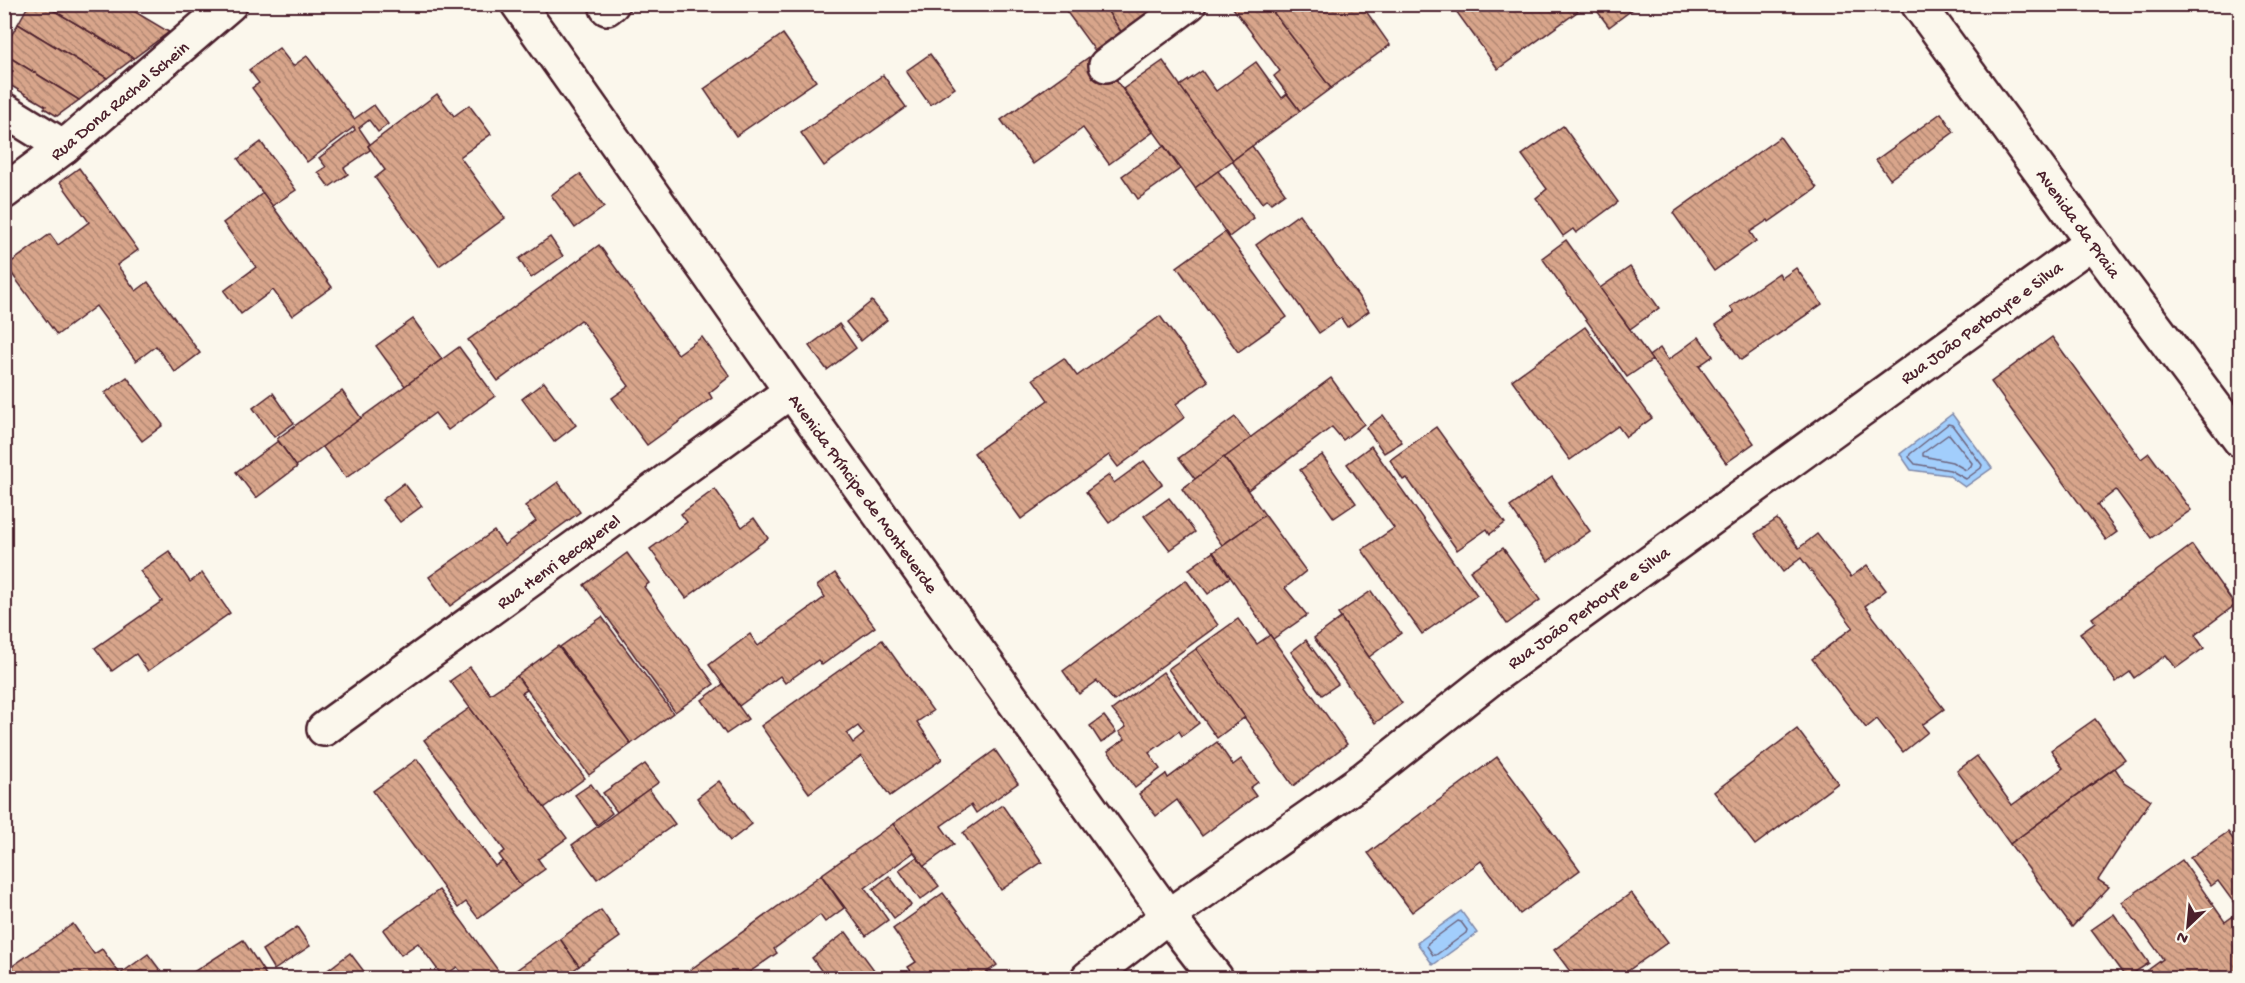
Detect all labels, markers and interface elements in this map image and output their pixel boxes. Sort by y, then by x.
street label: Rua Dona Rachel Schein [47,37,195,166]
street label: Avenida da Praia [2030,166,2124,284]
street label: Rua João Perboyre e Silva [1897,257,2069,390]
street label: Avenida Príncipe de Monteverde [783,391,942,599]
street label: Rua Henri Becquerel [494,511,625,615]
street label: Rua João Perboyre e Silva [1504,542,1676,675]
north arrow [2158,896,2218,956]
text: N [2174,925,2192,947]

